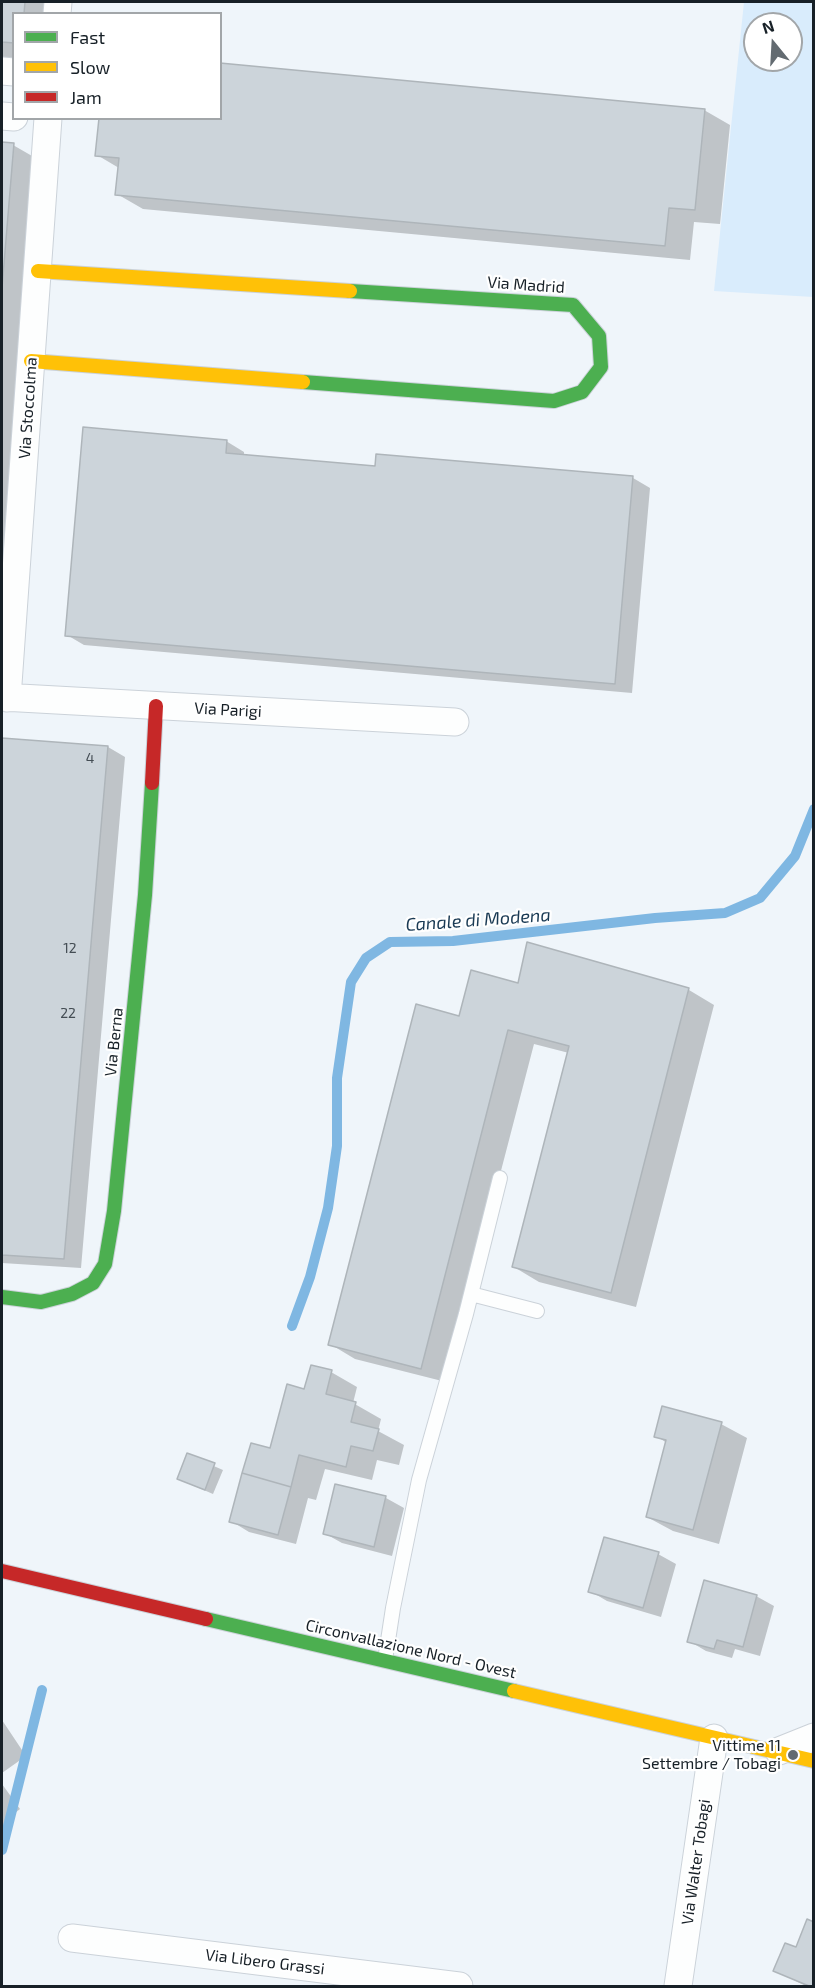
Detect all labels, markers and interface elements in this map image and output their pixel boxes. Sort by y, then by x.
legend [12,12,222,120]
north arrow [743,12,803,72]
text: N [759,15,776,37]
text: Fast [70,26,105,48]
text: Slow [70,56,110,78]
text: Jam [70,86,102,108]
street label: Via Madrid [487,273,565,297]
street label: Via Stoccolma [15,356,41,460]
street label: Via Parigi [194,699,262,721]
house number: 4 [86,750,94,766]
water label: Canale di Modena [405,904,551,936]
house number: 12 [63,940,77,956]
house number: 22 [60,1005,76,1021]
street label: Via Berna [101,1007,127,1077]
street label: Circonvallazione Nord - Ovest [304,1615,518,1683]
place label: Vittime 11 Settembre / Tobagi [642,1736,781,1774]
marker: Vittime 11 Settembre / Tobagi [786,1748,800,1762]
street label: Via Walter Tobagi [678,1798,714,1926]
street label: Via Libero Grassi [204,1945,326,1979]

